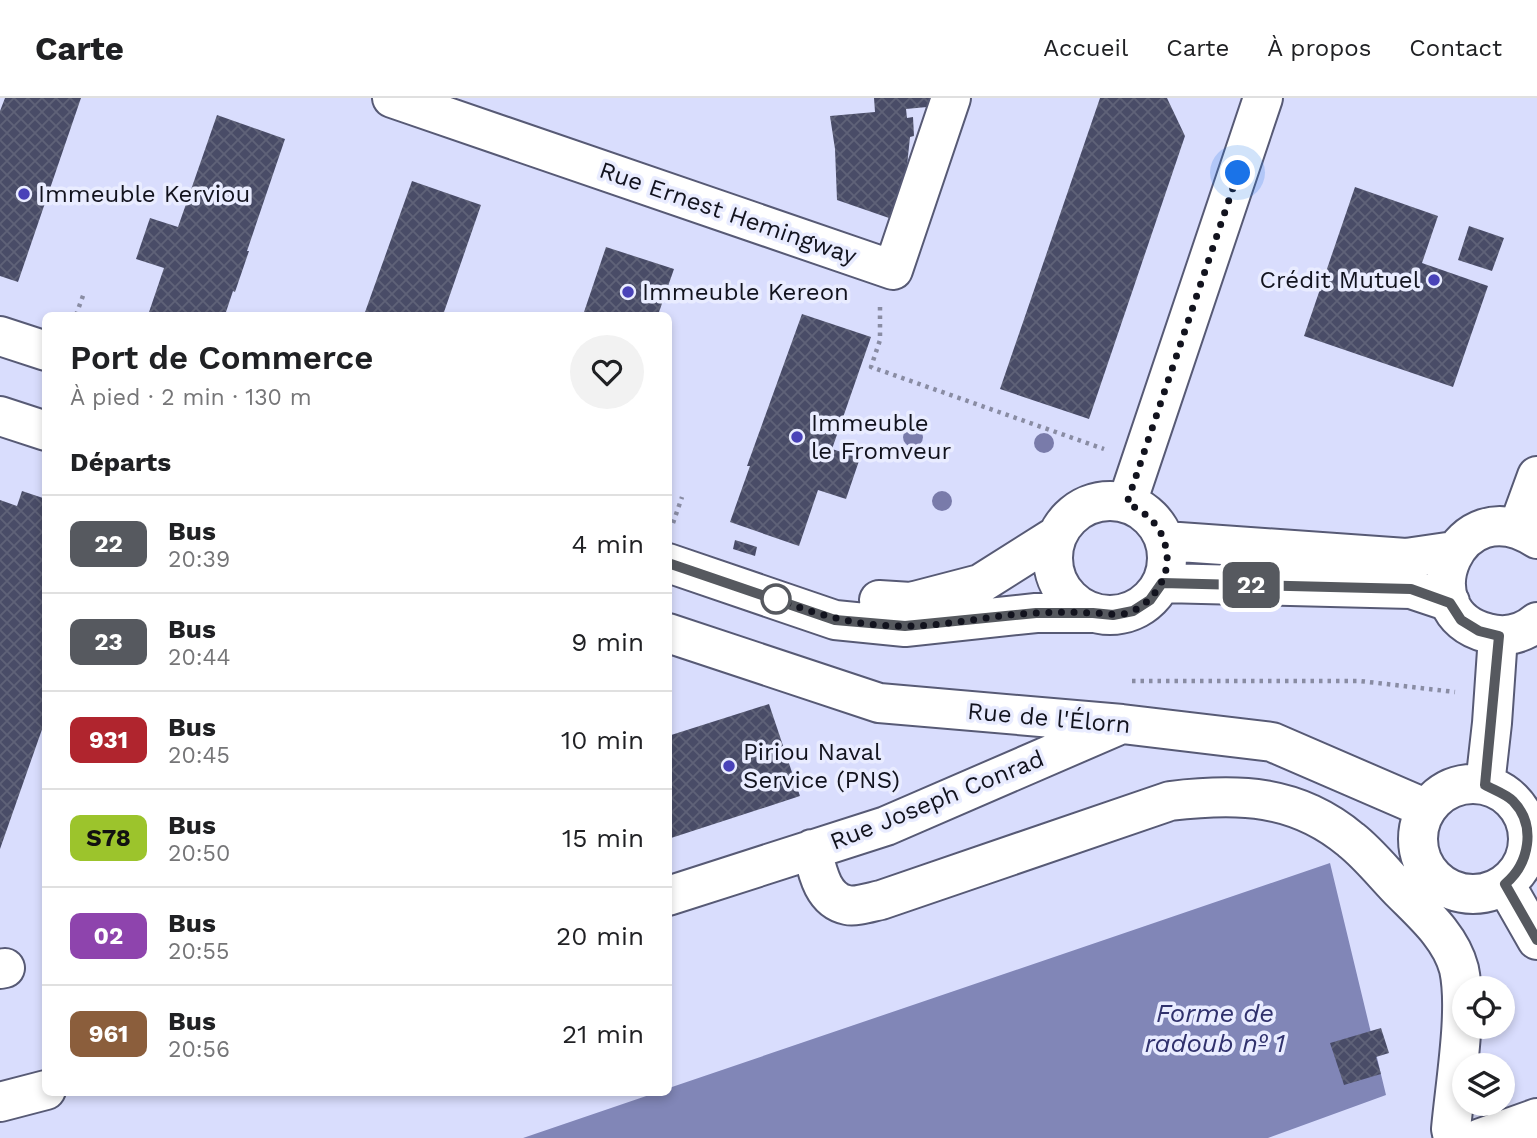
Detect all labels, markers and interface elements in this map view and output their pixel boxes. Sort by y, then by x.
text: Carte [35,29,124,68]
text: Accueil [1043,34,1128,62]
text: Carte [1166,34,1229,62]
text: À propos [1267,34,1371,62]
text: Contact [1409,34,1502,62]
your location [1220,155,1255,190]
street label: Rue Ernest Hemingway [596,156,861,270]
place label: Immeuble Kerviou [38,180,250,208]
marker: Immeuble Kerviou [16,186,32,202]
place label: Crédit Mutuel [1259,266,1421,294]
marker: Crédit Mutuel [1426,272,1442,288]
place label: Immeuble Kereon [642,278,849,306]
marker: Immeuble Kereon [620,284,636,300]
button: heart [570,335,644,409]
text: Port de Commerce [70,338,373,377]
text: À pied · 2 min · 130 m [70,384,312,411]
place label: Immeuble le Fromveur [811,409,952,465]
marker: Immeuble le Fromveur [789,429,805,445]
text: Départs [70,447,171,477]
text: Bus [168,516,216,546]
text: 4 min [571,529,644,559]
text: 22 [94,530,123,558]
text: 20:39 [168,546,230,573]
line badge: 22 [1220,562,1282,608]
text: 22 [1237,571,1265,599]
unlabelled marker [761,584,791,614]
text: Bus [168,614,216,644]
text: 9 min [571,627,644,657]
text: 23 [94,628,123,656]
text: 20:44 [168,644,231,671]
street label: Rue de l'Élorn [966,697,1132,739]
text: Bus [168,712,216,742]
text: 10 min [561,725,644,755]
text: 931 [89,726,128,754]
place label: Piriou Naval Service (PNS) [743,738,900,794]
text: 20:45 [168,742,230,769]
street label: Rue Joseph Conrad [826,744,1048,856]
marker: Piriou Naval Service (PNS) [721,758,737,774]
text: Bus [168,810,216,840]
text: 15 min [562,823,644,853]
text: S78 [86,824,131,852]
text: 20:50 [168,840,230,867]
text: Bus [168,908,216,938]
text: 20 min [556,921,644,951]
text: 02 [94,922,123,950]
text: 20:55 [168,938,229,965]
map controls [1452,976,1515,1116]
button: locate [1452,976,1515,1039]
water label: Forme de radoub nº 1 [1145,998,1285,1058]
text: Bus [168,1006,216,1036]
text: 21 min [562,1019,644,1049]
text: 961 [89,1020,128,1048]
text: 20:56 [168,1036,230,1063]
button: layers [1452,1053,1515,1116]

